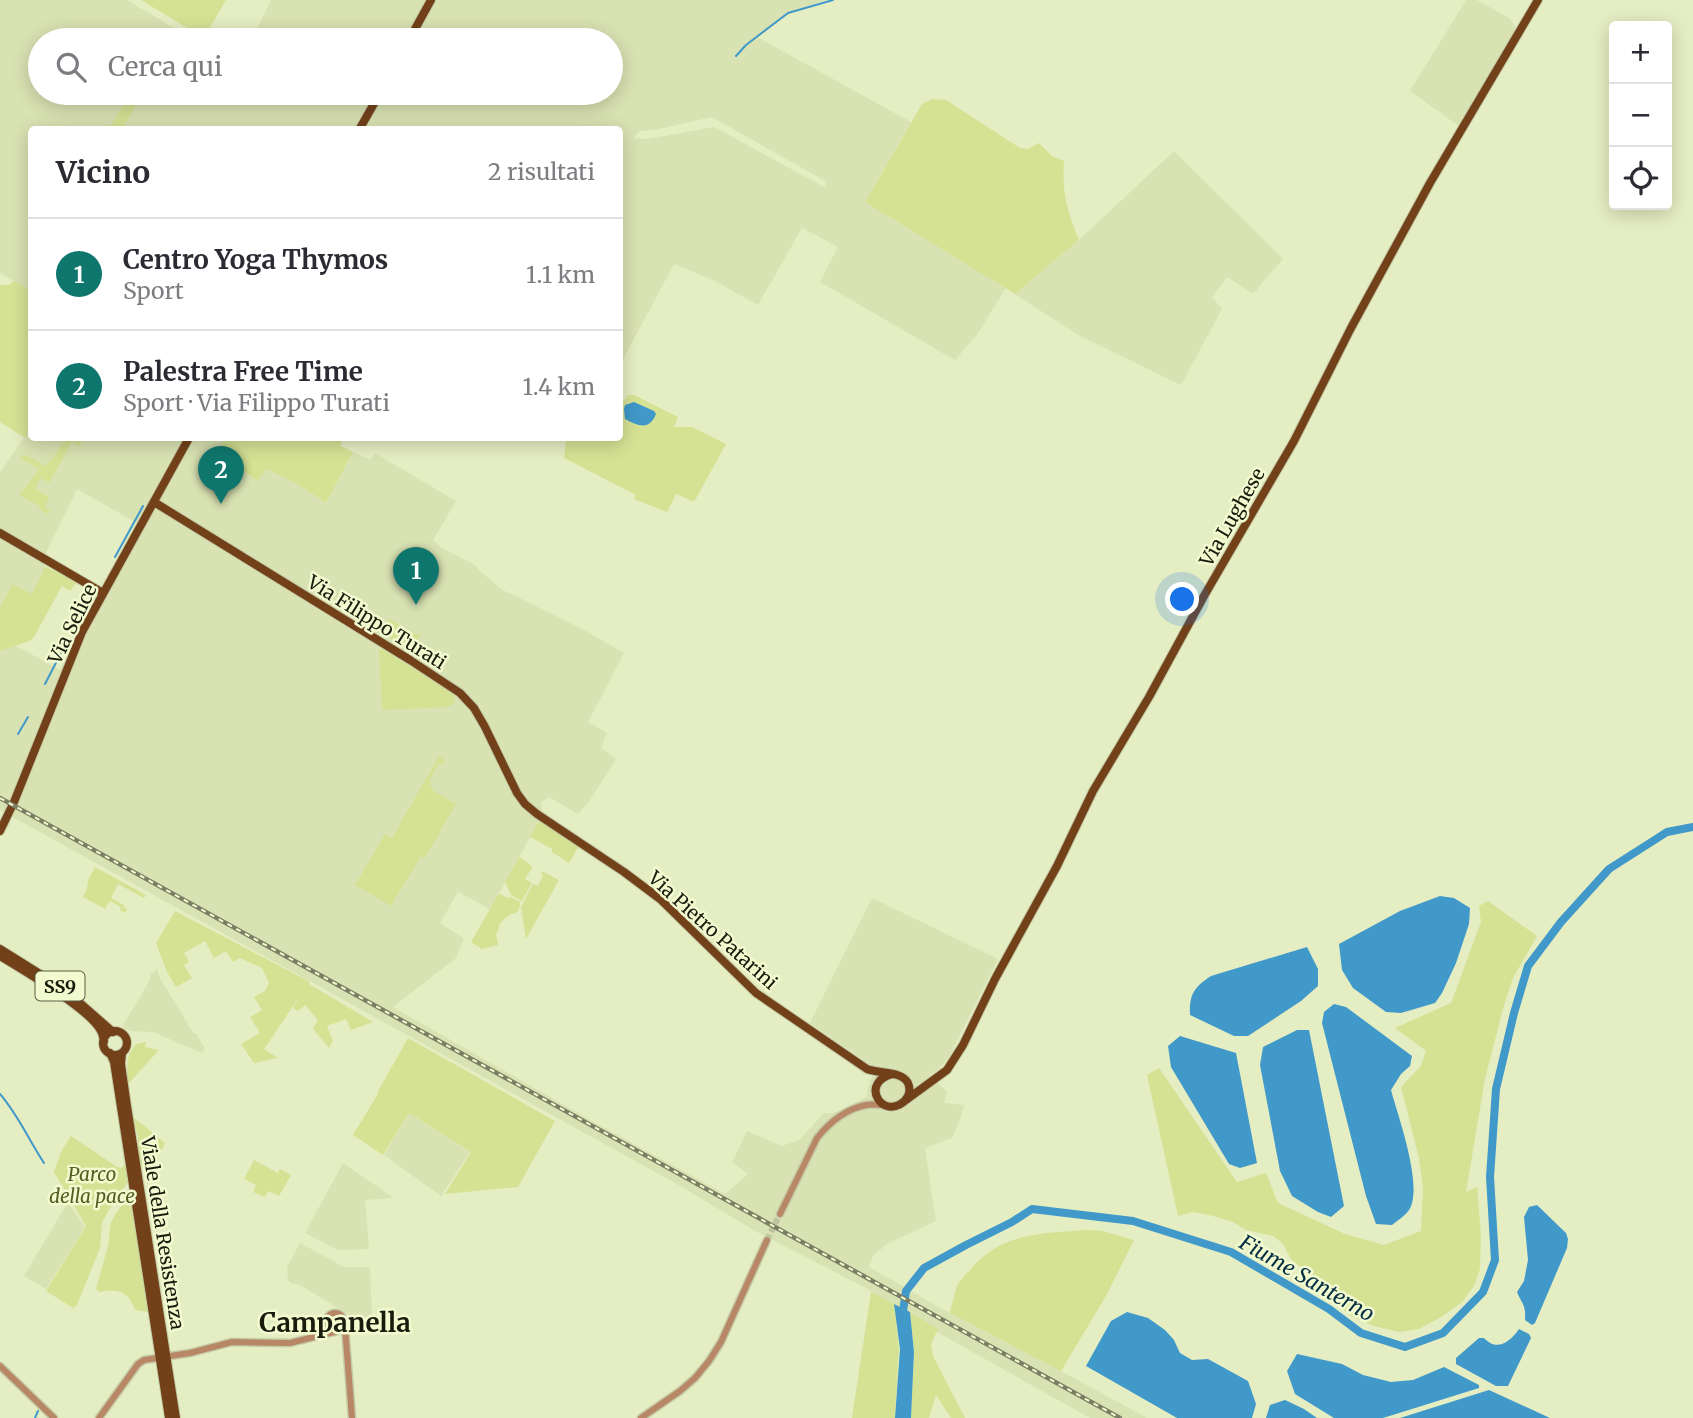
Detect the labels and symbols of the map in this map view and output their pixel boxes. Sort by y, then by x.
pin: 2 [198,446,244,504]
street label: Via Lughese [1194,463,1270,571]
pin: 1 [393,547,439,605]
street label: Via Filippo Turati [302,569,451,674]
street label: Via Selice [42,580,102,669]
your location [1165,582,1199,616]
street label: Via Pietro Patarini [643,865,783,994]
road number: SS9 [36,972,84,1001]
street label: Viale della Resistenza [136,1134,190,1331]
park label: Parco della pace [49,1162,135,1208]
water label: Fiume Santerno [1234,1228,1379,1328]
district label: Campanella [259,1306,411,1339]

